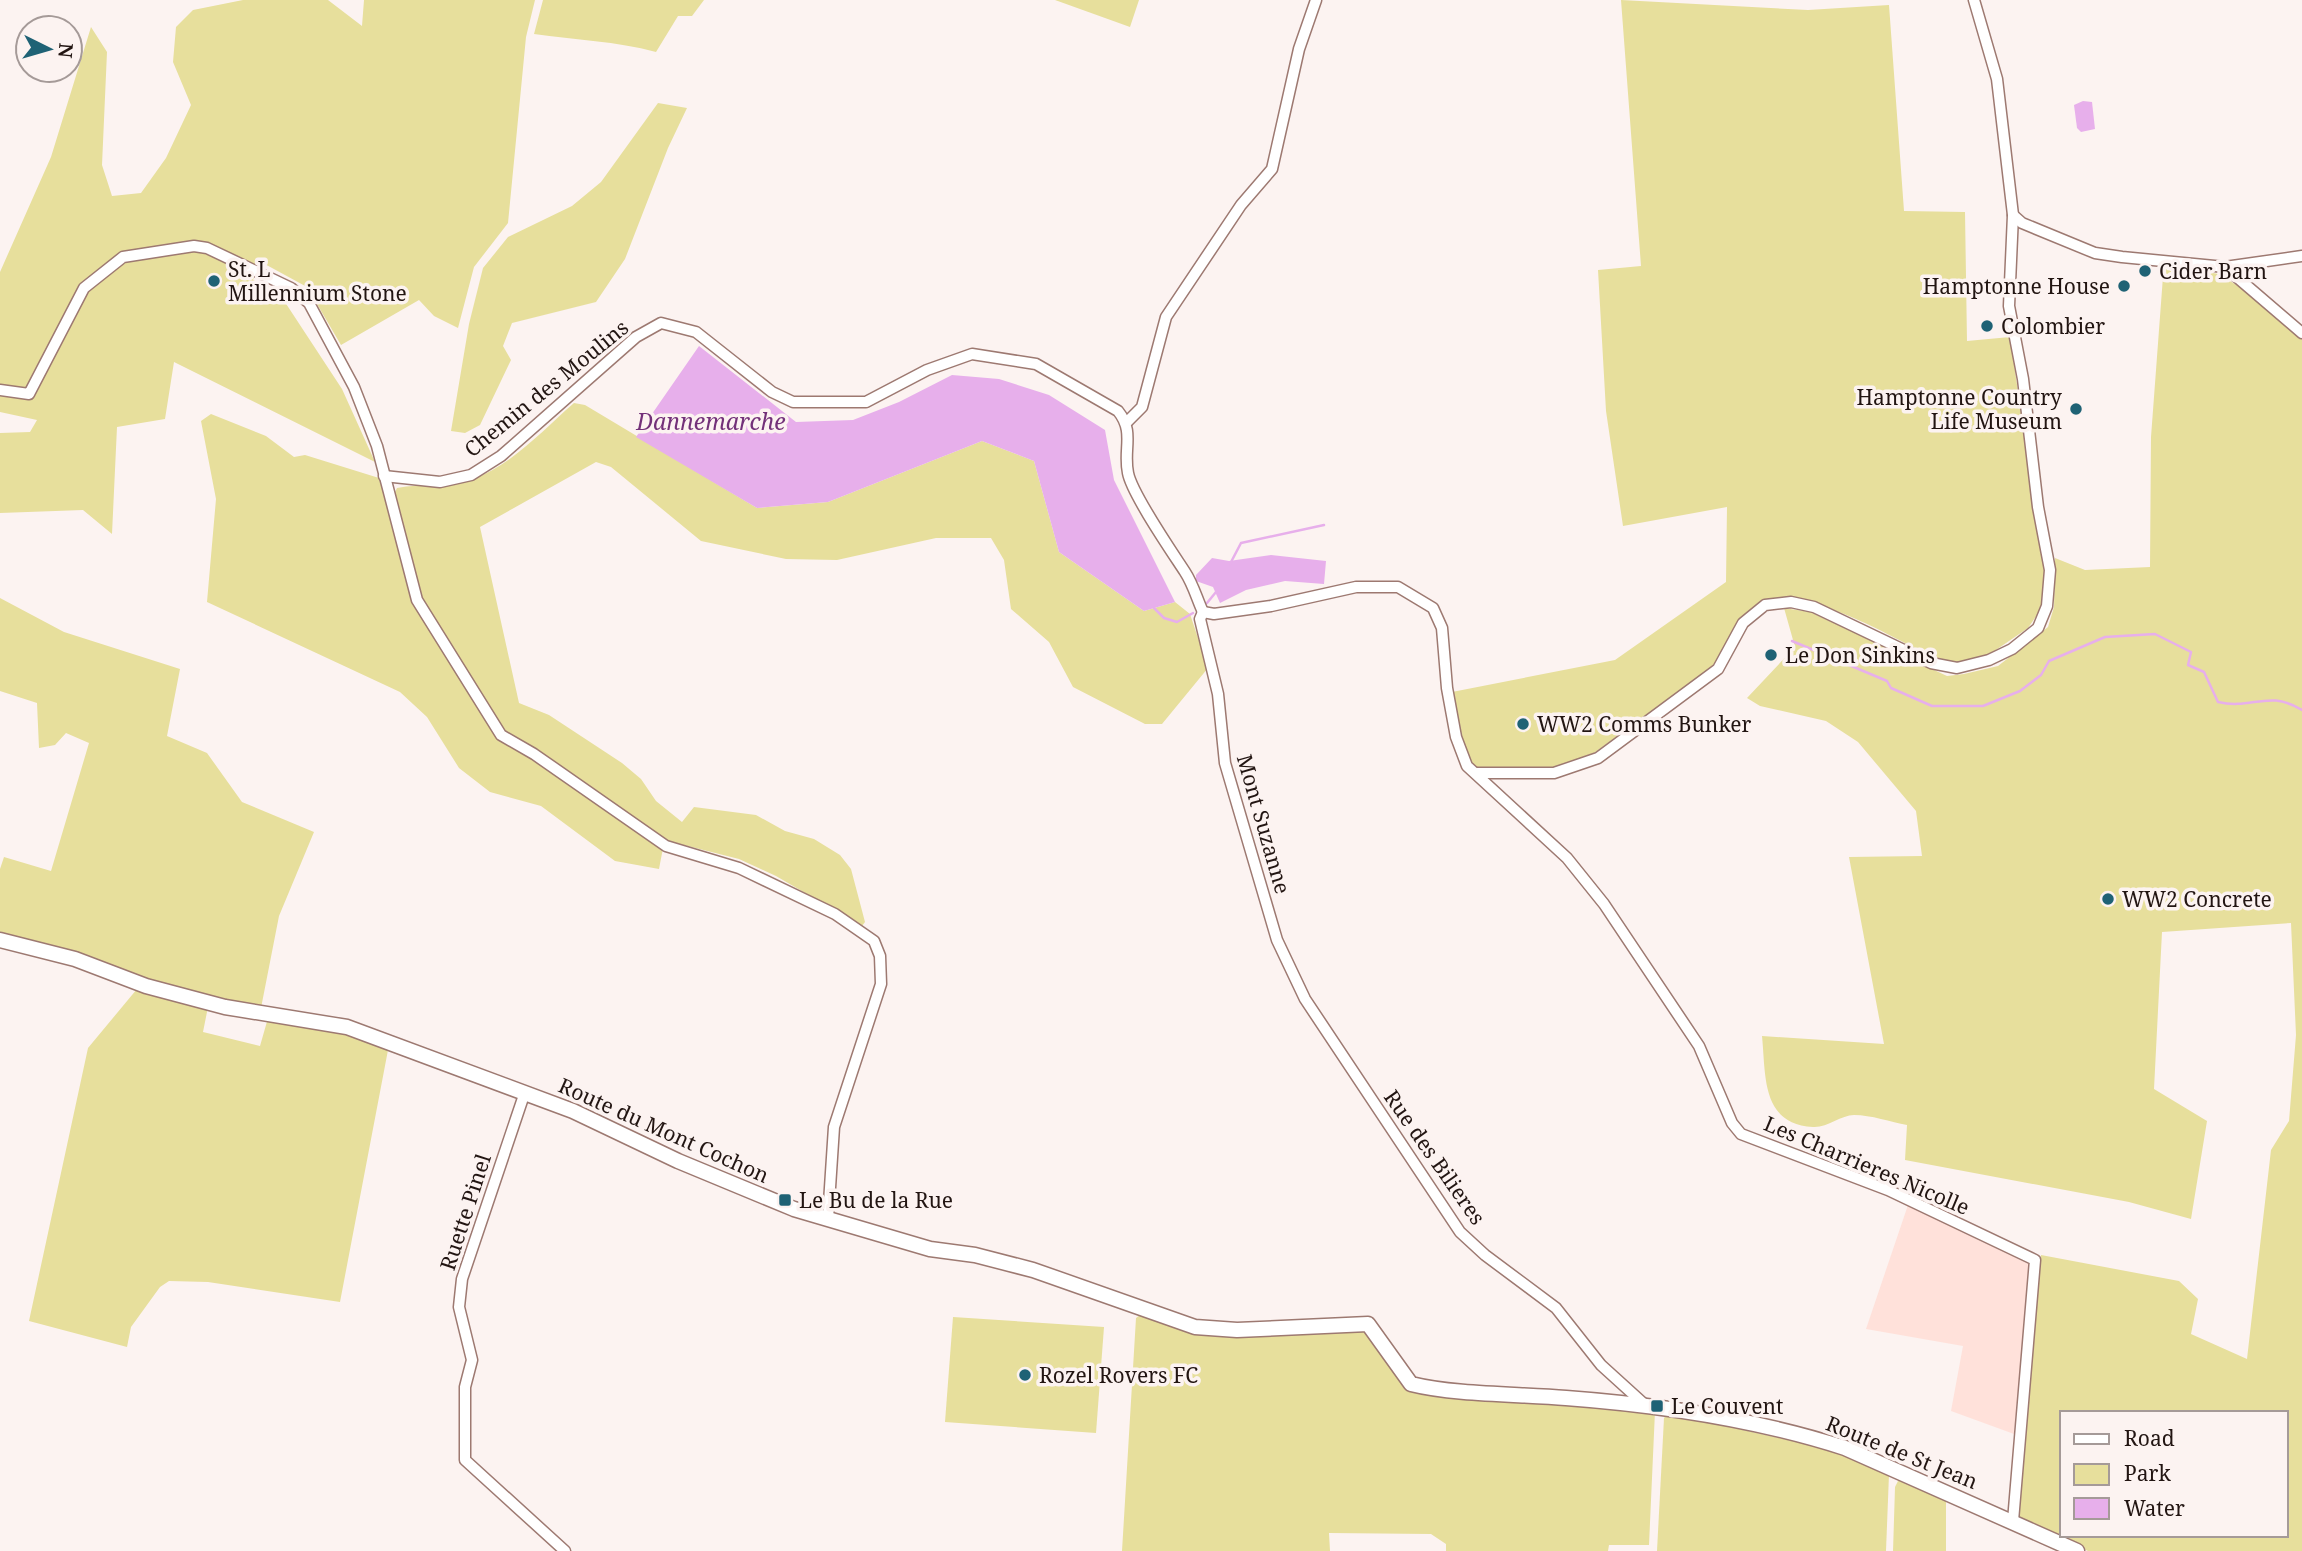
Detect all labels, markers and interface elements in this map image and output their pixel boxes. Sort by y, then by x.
north arrow [14,14,84,84]
text: N [52,42,80,59]
place label: St. L Millennium Stone [228,255,407,307]
place label: Cider Barn [2159,257,2267,285]
marker: Cider Barn [2137,263,2153,279]
place label: Hamptonne House [1923,272,2110,300]
marker: St. L Millennium Stone [206,273,222,289]
marker: Hamptonne House [2116,278,2132,294]
place label: Colombier [2001,312,2105,340]
street label: Chemin des Moulins [458,313,634,463]
marker: Colombier [1979,318,1995,334]
place label: Hamptonne Country Life Museum [1856,383,2062,435]
marker: Hamptonne Country Life Museum [2068,401,2084,417]
water label: Dannemarche [635,405,786,437]
place label: Le Don Sinkins [1785,641,1935,669]
marker: Le Don Sinkins [1763,647,1779,663]
place label: WW2 Comms Bunker [1537,710,1752,738]
marker: WW2 Comms Bunker [1515,716,1531,732]
street label: Mont Suzanne [1231,751,1297,897]
place label: WW2 Concrete [2122,885,2272,913]
marker: WW2 Concrete [2100,891,2116,907]
street label: Route du Mont Cochon [554,1071,774,1189]
street label: Rue des Bilieres [1378,1084,1492,1230]
street label: Les Charrieres Nicolle [1760,1109,1974,1221]
street label: Ruette Pinel [433,1150,497,1274]
place label: Le Bu de la Rue [799,1186,953,1214]
marker: Le Bu de la Rue [777,1192,793,1208]
place label: Rozel Rovers FC [1039,1361,1198,1389]
marker: Rozel Rovers FC [1017,1367,1033,1383]
place label: Le Couvent [1671,1392,1783,1420]
marker: Le Couvent [1649,1398,1665,1414]
street label: Route de St Jean [1822,1409,1982,1495]
legend [2060,1411,2288,1537]
text: Road [2124,1424,2175,1452]
text: Park [2124,1459,2171,1487]
text: Water [2124,1494,2185,1522]

